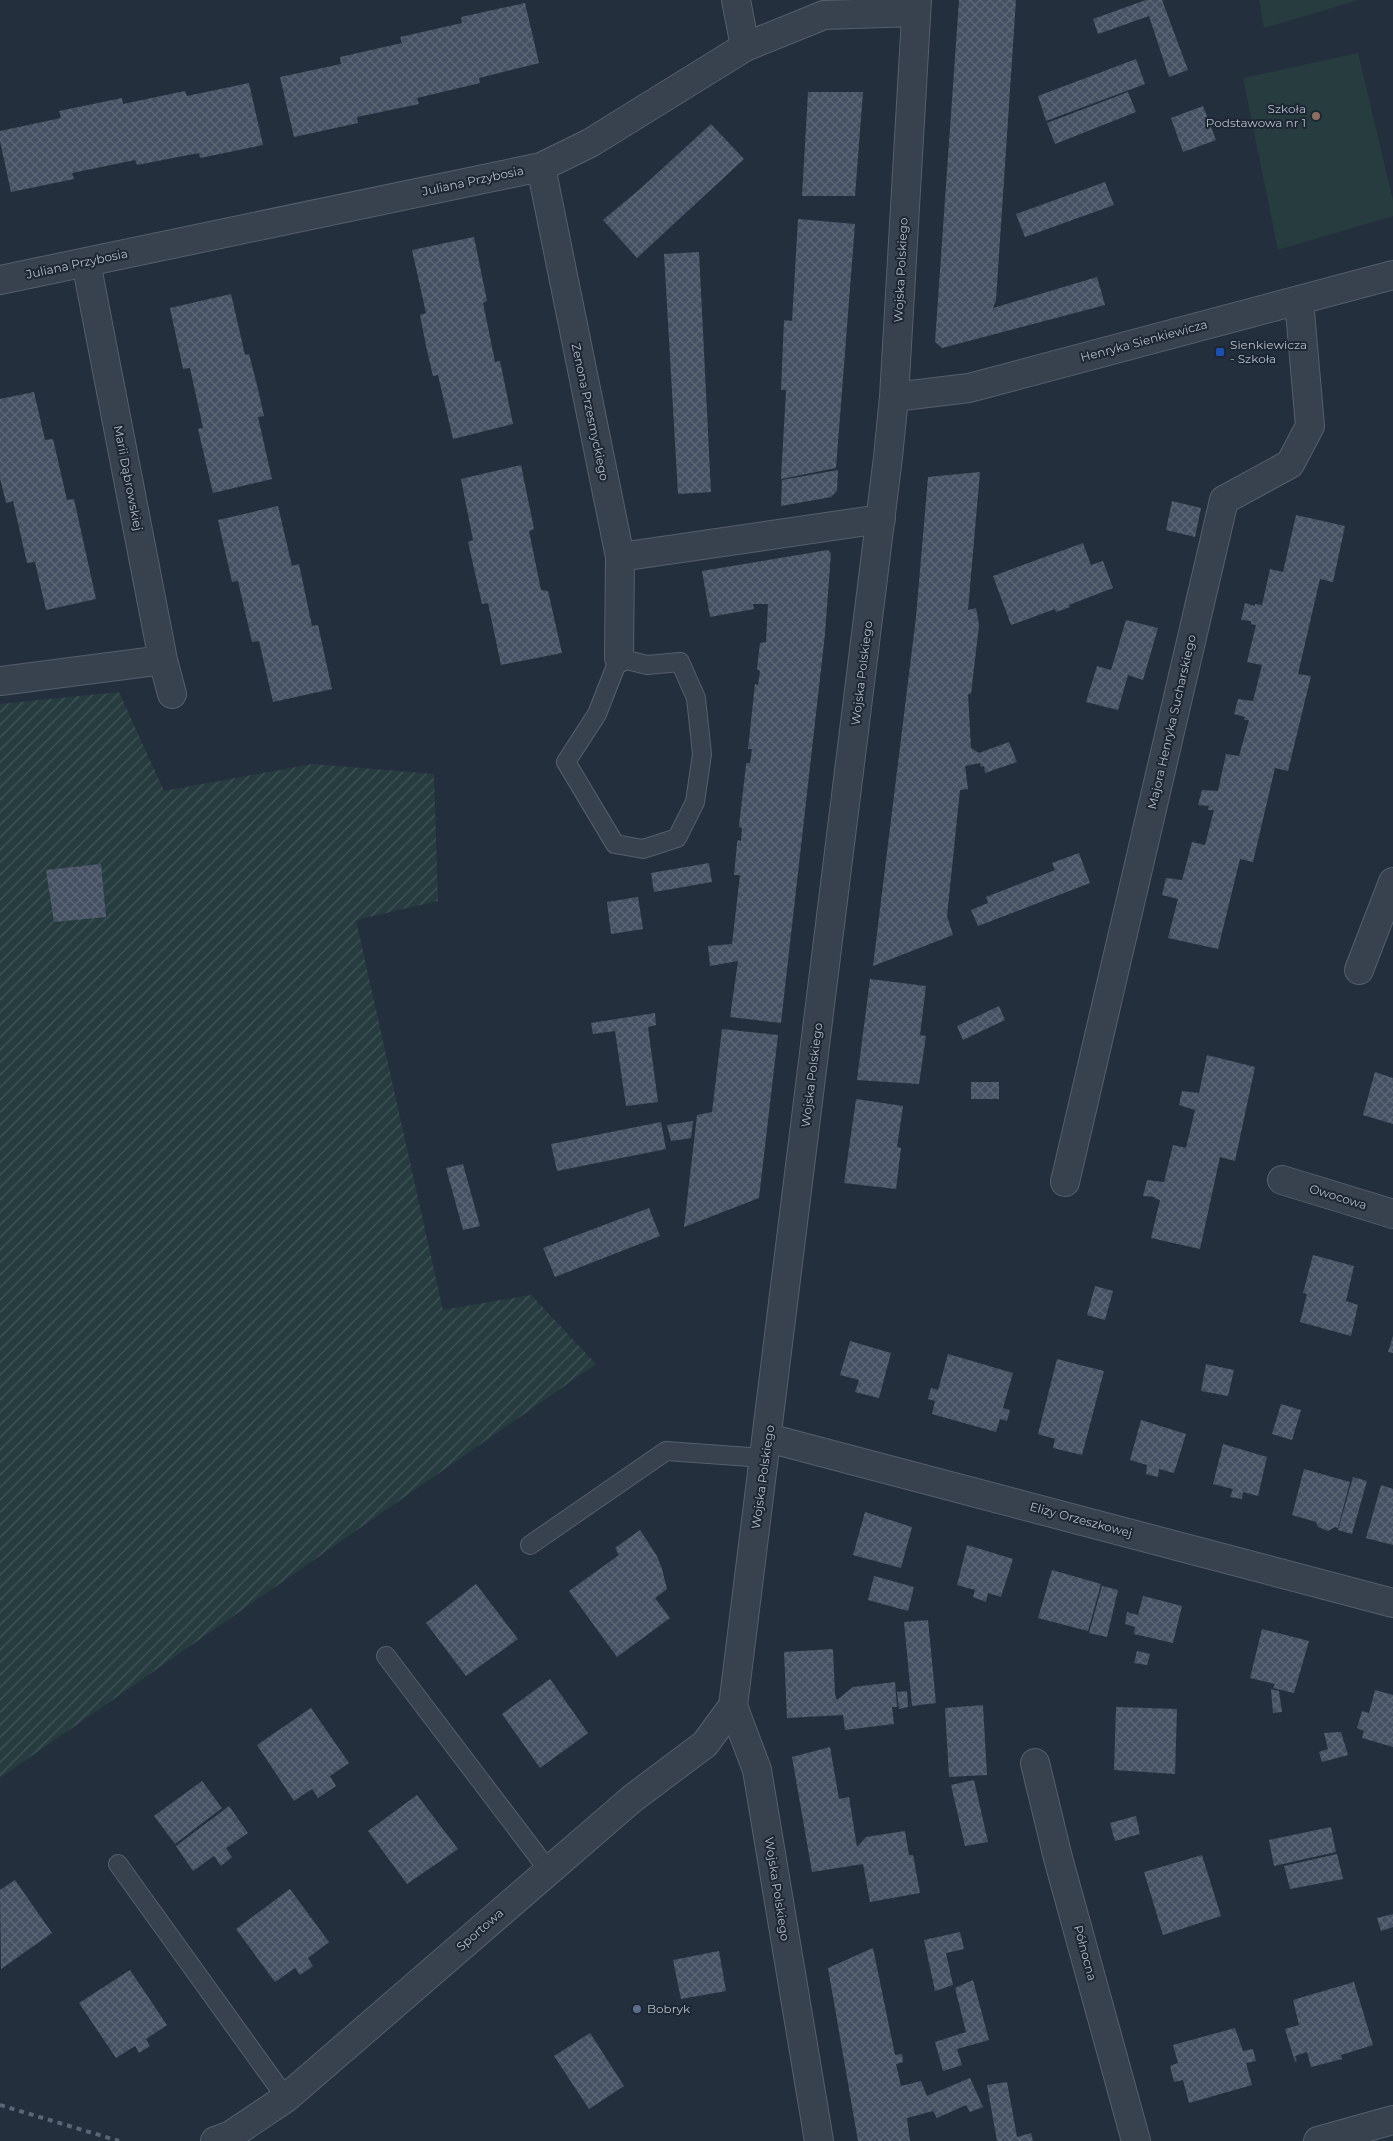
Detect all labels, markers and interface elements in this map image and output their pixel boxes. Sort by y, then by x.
place label: Szkoła Podstawowa nr 1 [1206,101,1306,130]
marker: Szkoła Podstawowa nr 1 [1310,110,1322,122]
street label: Juliana Przybosia [420,162,525,199]
street label: Wojska Polskiego [890,217,911,323]
street label: Juliana Przybosia [24,245,129,282]
street label: Henryka Sienkiewicza [1079,316,1209,365]
place label: Sienkiewicza - Szkoła [1230,337,1307,366]
street label: Zenona Przesmyckiego [569,342,612,482]
marker: Sienkiewicza - Szkoła [1214,346,1226,358]
street label: Marii Dąbrowskiej [111,424,146,532]
street label: Wojska Polskiego [848,620,875,726]
street label: Majora Henryka Sucharskiego [1144,633,1199,811]
street label: Wojska Polskiego [798,1022,825,1128]
street label: Owocowa [1308,1181,1369,1212]
street label: Wojska Polskiego [748,1424,777,1530]
street label: Elizy Orzeszkowej [1028,1499,1134,1540]
street label: Wojska Polskiego [762,1836,793,1942]
street label: Sportowa [453,1905,506,1954]
street label: Północna [1071,1923,1100,1982]
place label: Bobryk [647,2001,691,2016]
marker: Bobryk [631,2003,643,2015]

